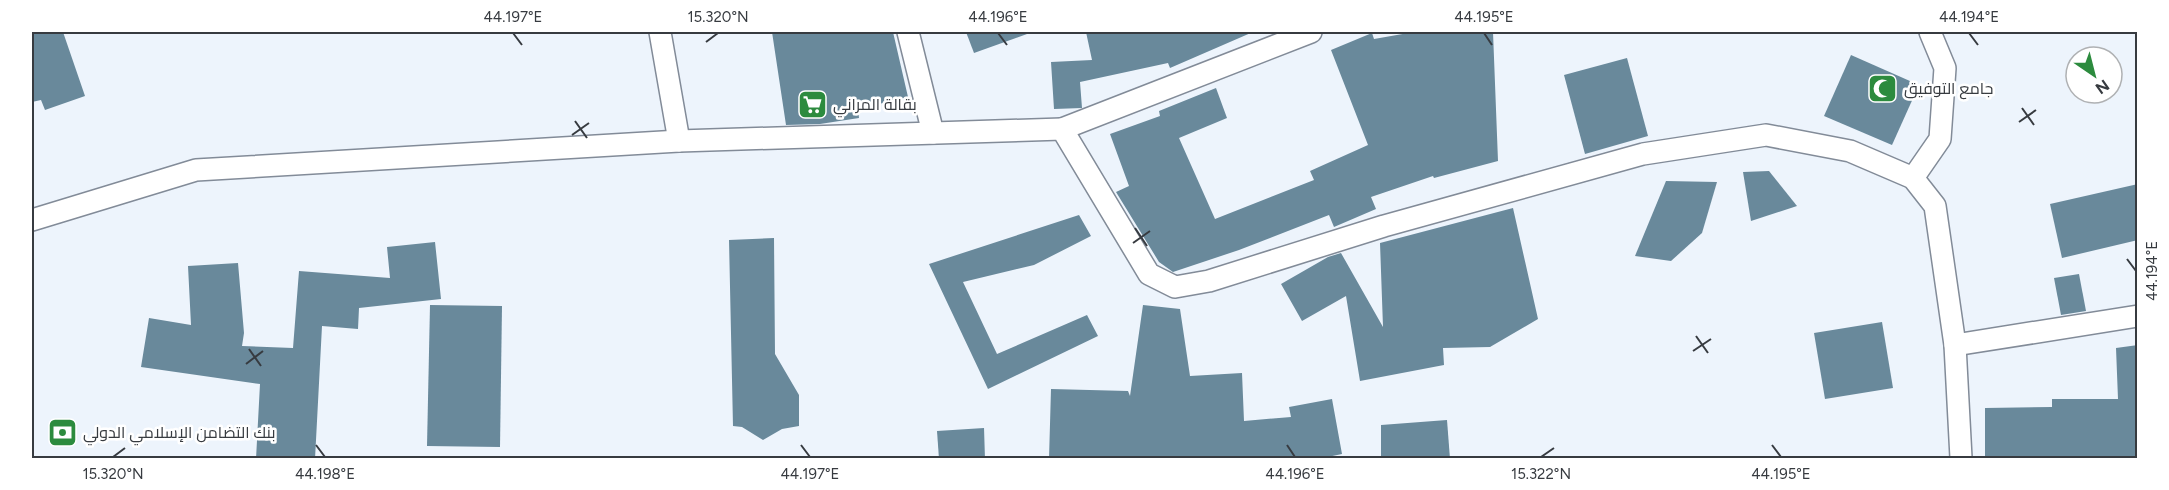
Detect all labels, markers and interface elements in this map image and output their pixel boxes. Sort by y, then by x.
text: 44.197°E [484,8,542,26]
text: 15.320°N [687,8,749,26]
text: 44.196°E [968,8,1028,26]
text: 44.195°E [1454,8,1514,26]
text: 44.194°E [1939,8,1999,26]
north arrow [2064,45,2124,105]
mosque icon: جامع التوفيق [1867,72,1899,104]
text: N [2092,76,2113,98]
place label: جامع التوفيق [1904,79,1993,100]
supermarket icon: بقالة المراني [796,88,828,120]
place label: بقالة المراني [833,95,917,118]
text: 44.194°E [2143,241,2161,301]
bank icon: بنك التضامن الإسلامي الدولي [46,416,78,448]
place label: بنك التضامن الإسلامي الدولي [83,423,275,446]
text: 15.320°N [82,465,144,483]
text: 44.198°E [295,465,355,483]
text: 44.197°E [781,465,839,483]
text: 44.196°E [1265,465,1325,483]
text: 15.322°N [1511,465,1571,483]
text: 44.195°E [1751,465,1811,483]

